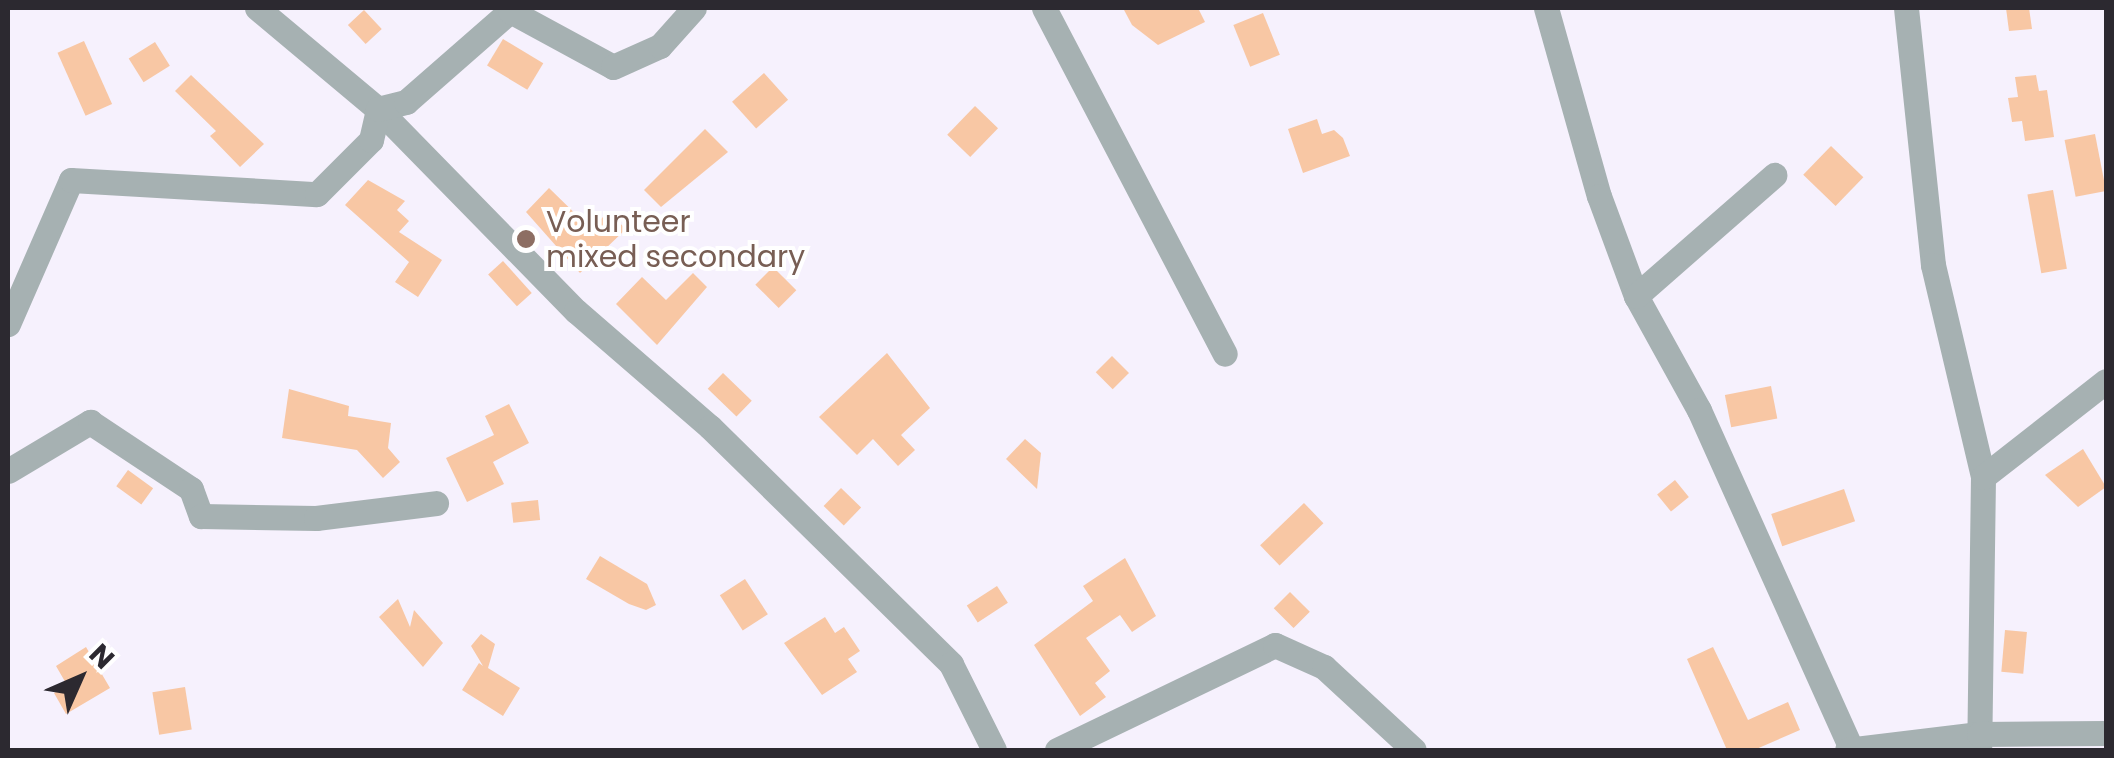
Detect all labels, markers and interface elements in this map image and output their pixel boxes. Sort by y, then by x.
place label: Volunteer mixed secondary [546,204,805,274]
marker: Volunteer mixed secondary [515,228,537,250]
north arrow [30,628,130,728]
text: N [80,635,123,678]

